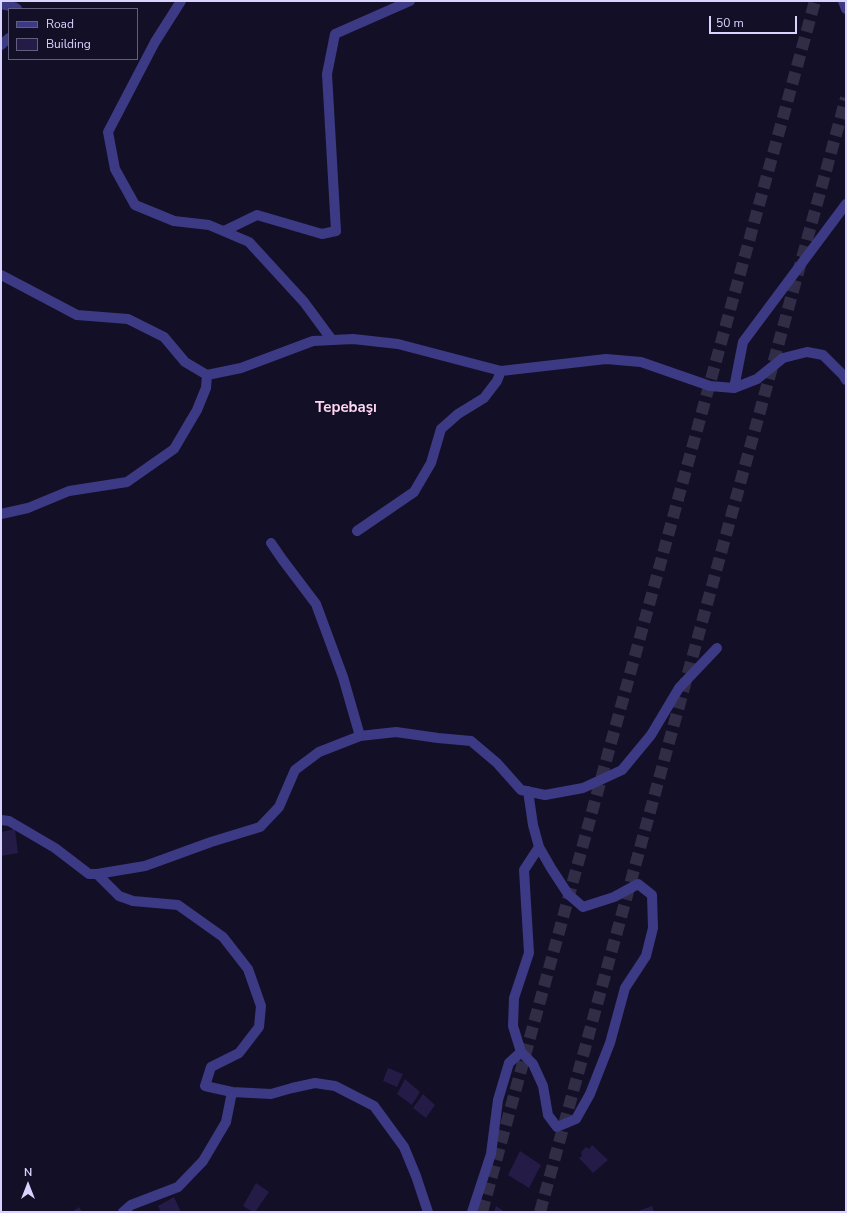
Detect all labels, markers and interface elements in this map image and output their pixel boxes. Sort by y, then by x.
legend [8,8,138,60]
scale bar [711,8,799,34]
text: 50 m [716,15,744,31]
text: Road [46,16,74,32]
text: Building [46,36,91,52]
district label: Tepebaşı [315,399,377,417]
north arrow [8,1165,48,1205]
text: N [24,1165,32,1180]

